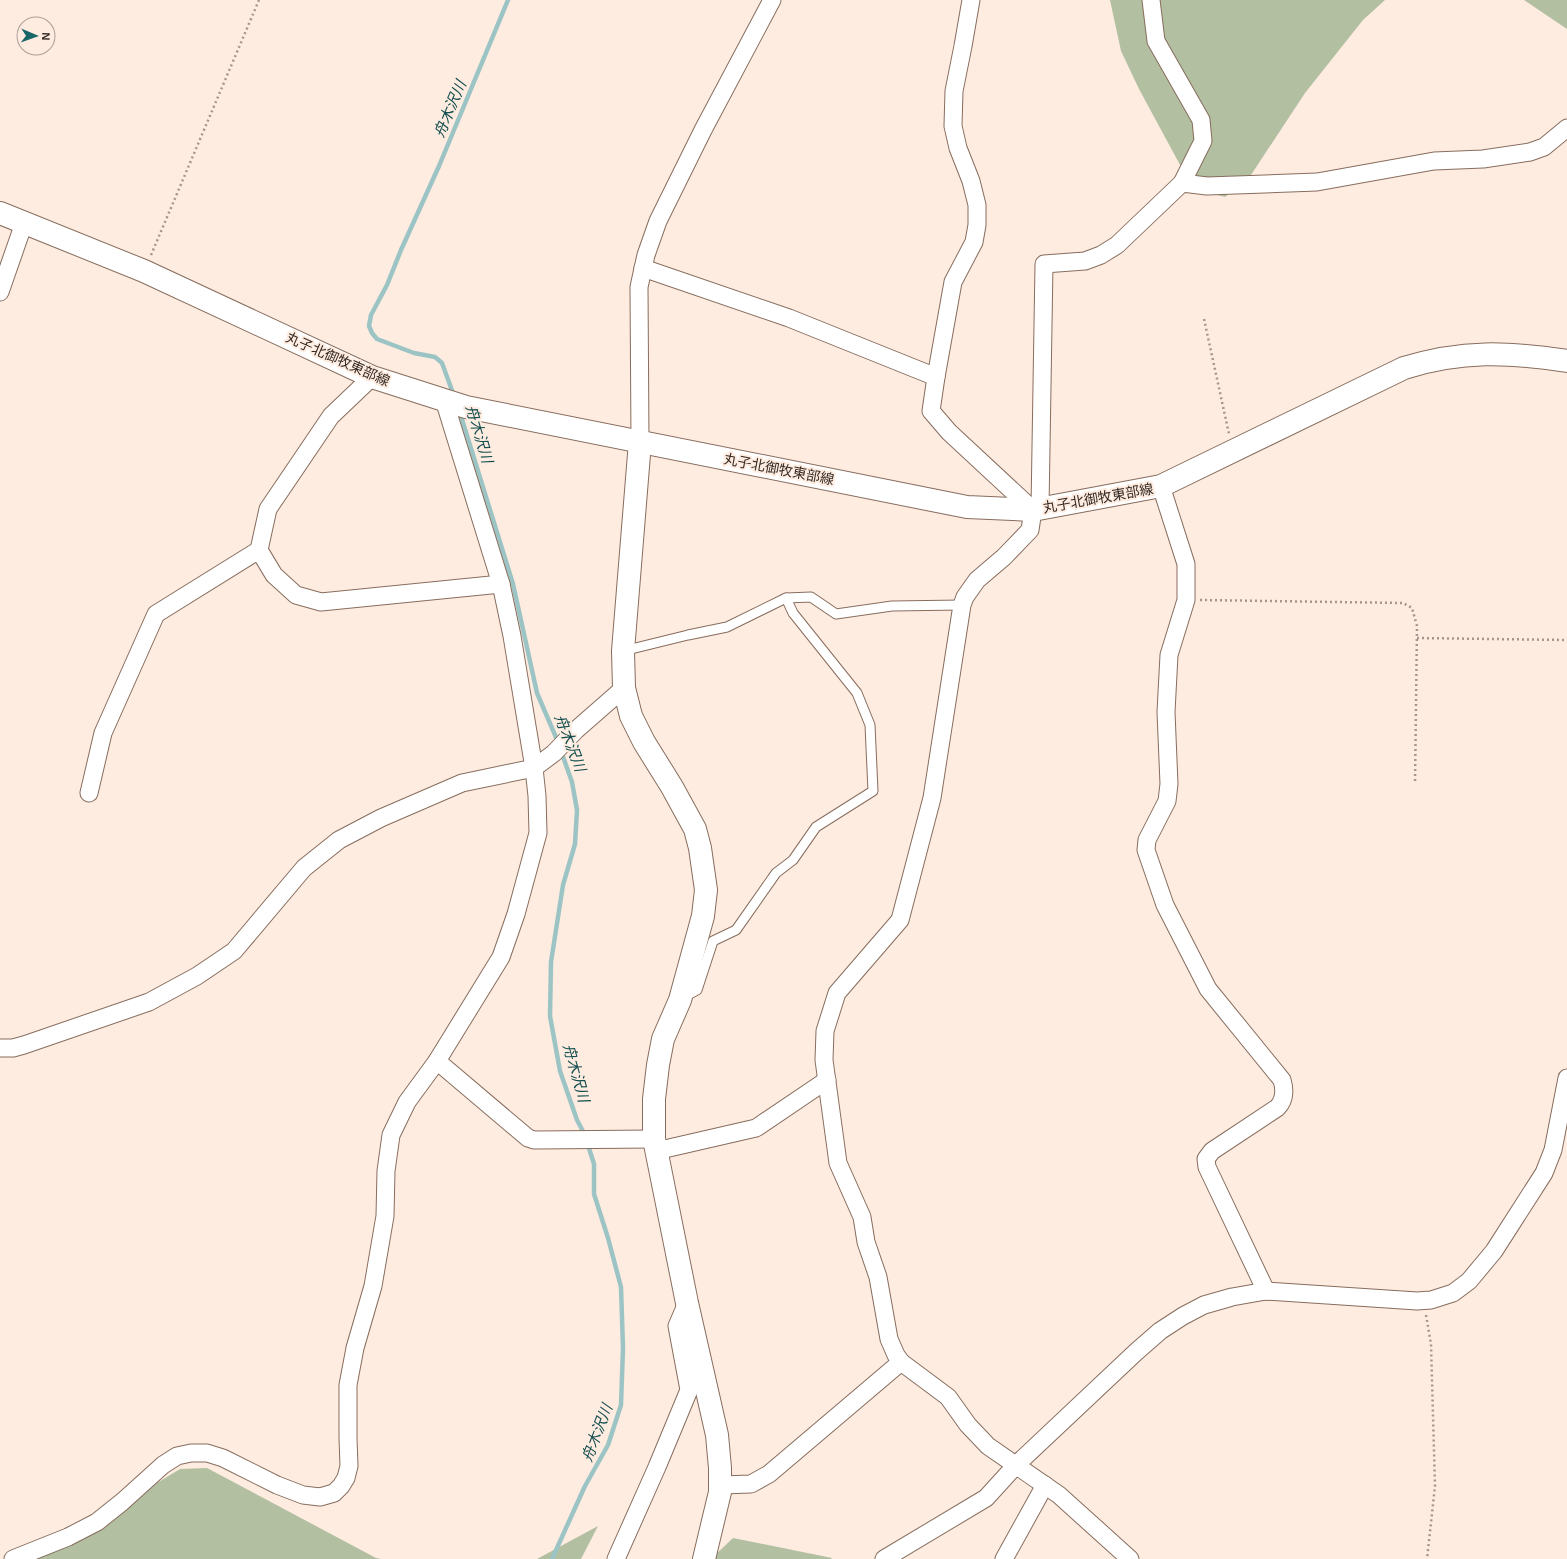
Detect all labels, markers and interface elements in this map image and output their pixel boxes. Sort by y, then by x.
north arrow [16,16,56,56]
text: N [40,32,52,41]
water label: 舟木沢川 [430,76,470,140]
street label: 丸子北御牧東部線 [284,329,392,389]
water label: 舟木沢川 [463,403,497,467]
street label: 丸子北御牧東部線 [723,450,835,488]
street label: 丸子北御牧東部線 [1041,480,1155,516]
water label: 舟木沢川 [552,712,590,776]
water label: 舟木沢川 [560,1042,593,1106]
water label: 舟木沢川 [578,1400,616,1464]

